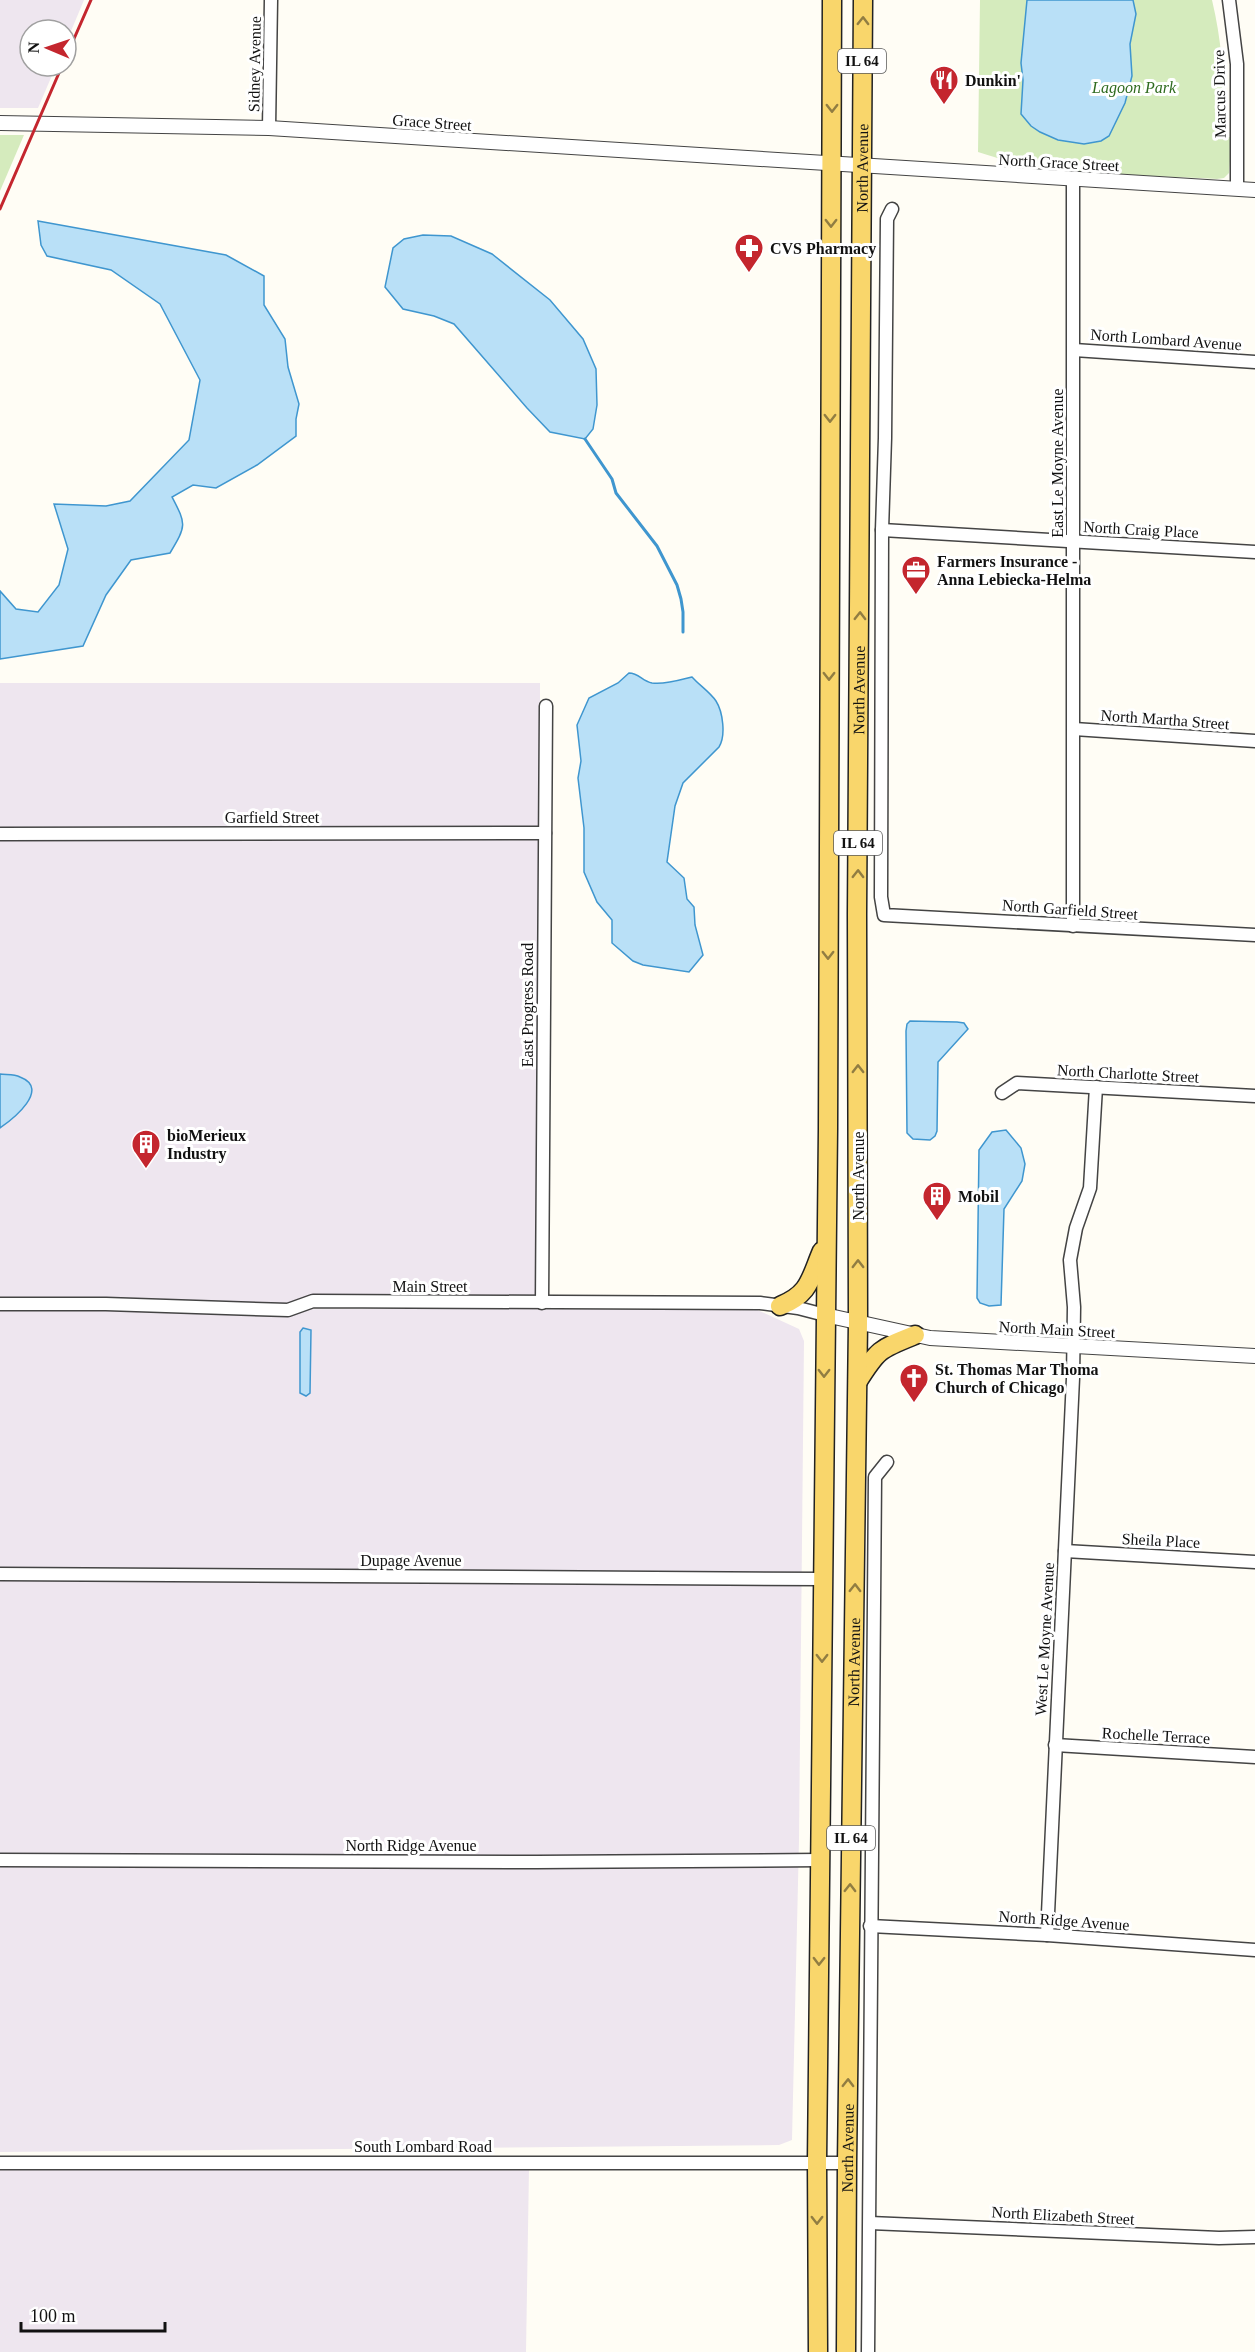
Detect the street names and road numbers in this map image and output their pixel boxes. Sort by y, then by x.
street label: Sidney Avenue [245,16,265,112]
road number: IL 64 [838,49,886,73]
street label: Marcus Drive [1210,50,1229,138]
street label: Grace Street [392,111,473,134]
street label: North Avenue [854,124,871,213]
street label: North Grace Street [998,151,1120,174]
street label: North Lombard Avenue [1090,326,1242,353]
street label: East Le Moyne Avenue [1049,388,1067,538]
street label: North Craig Place [1083,518,1199,542]
street label: North Avenue [850,645,868,735]
street label: North Martha Street [1100,707,1230,733]
street label: Garfield Street [225,809,320,826]
road number: IL 64 [834,831,882,855]
street label: North Garfield Street [1002,896,1139,923]
street label: East Progress Road [519,943,537,1067]
street label: North Charlotte Street [1057,1061,1200,1086]
street label: North Avenue [850,1131,867,1221]
street label: Main Street [392,1278,468,1295]
street label: North Main Street [998,1318,1116,1341]
street label: Sheila Place [1121,1530,1201,1551]
street label: Dupage Avenue [360,1552,462,1570]
street label: West Le Moyne Avenue [1032,1562,1058,1716]
street label: North Avenue [845,1617,863,1707]
street label: Rochelle Terrace [1101,1724,1210,1747]
road number: IL 64 [827,1826,875,1850]
street label: North Ridge Avenue [345,1837,477,1855]
street label: North Ridge Avenue [998,1907,1130,1935]
street label: North Avenue [839,2103,857,2193]
street label: South Lombard Road [354,2138,492,2155]
street label: North Elizabeth Street [991,2203,1135,2228]

